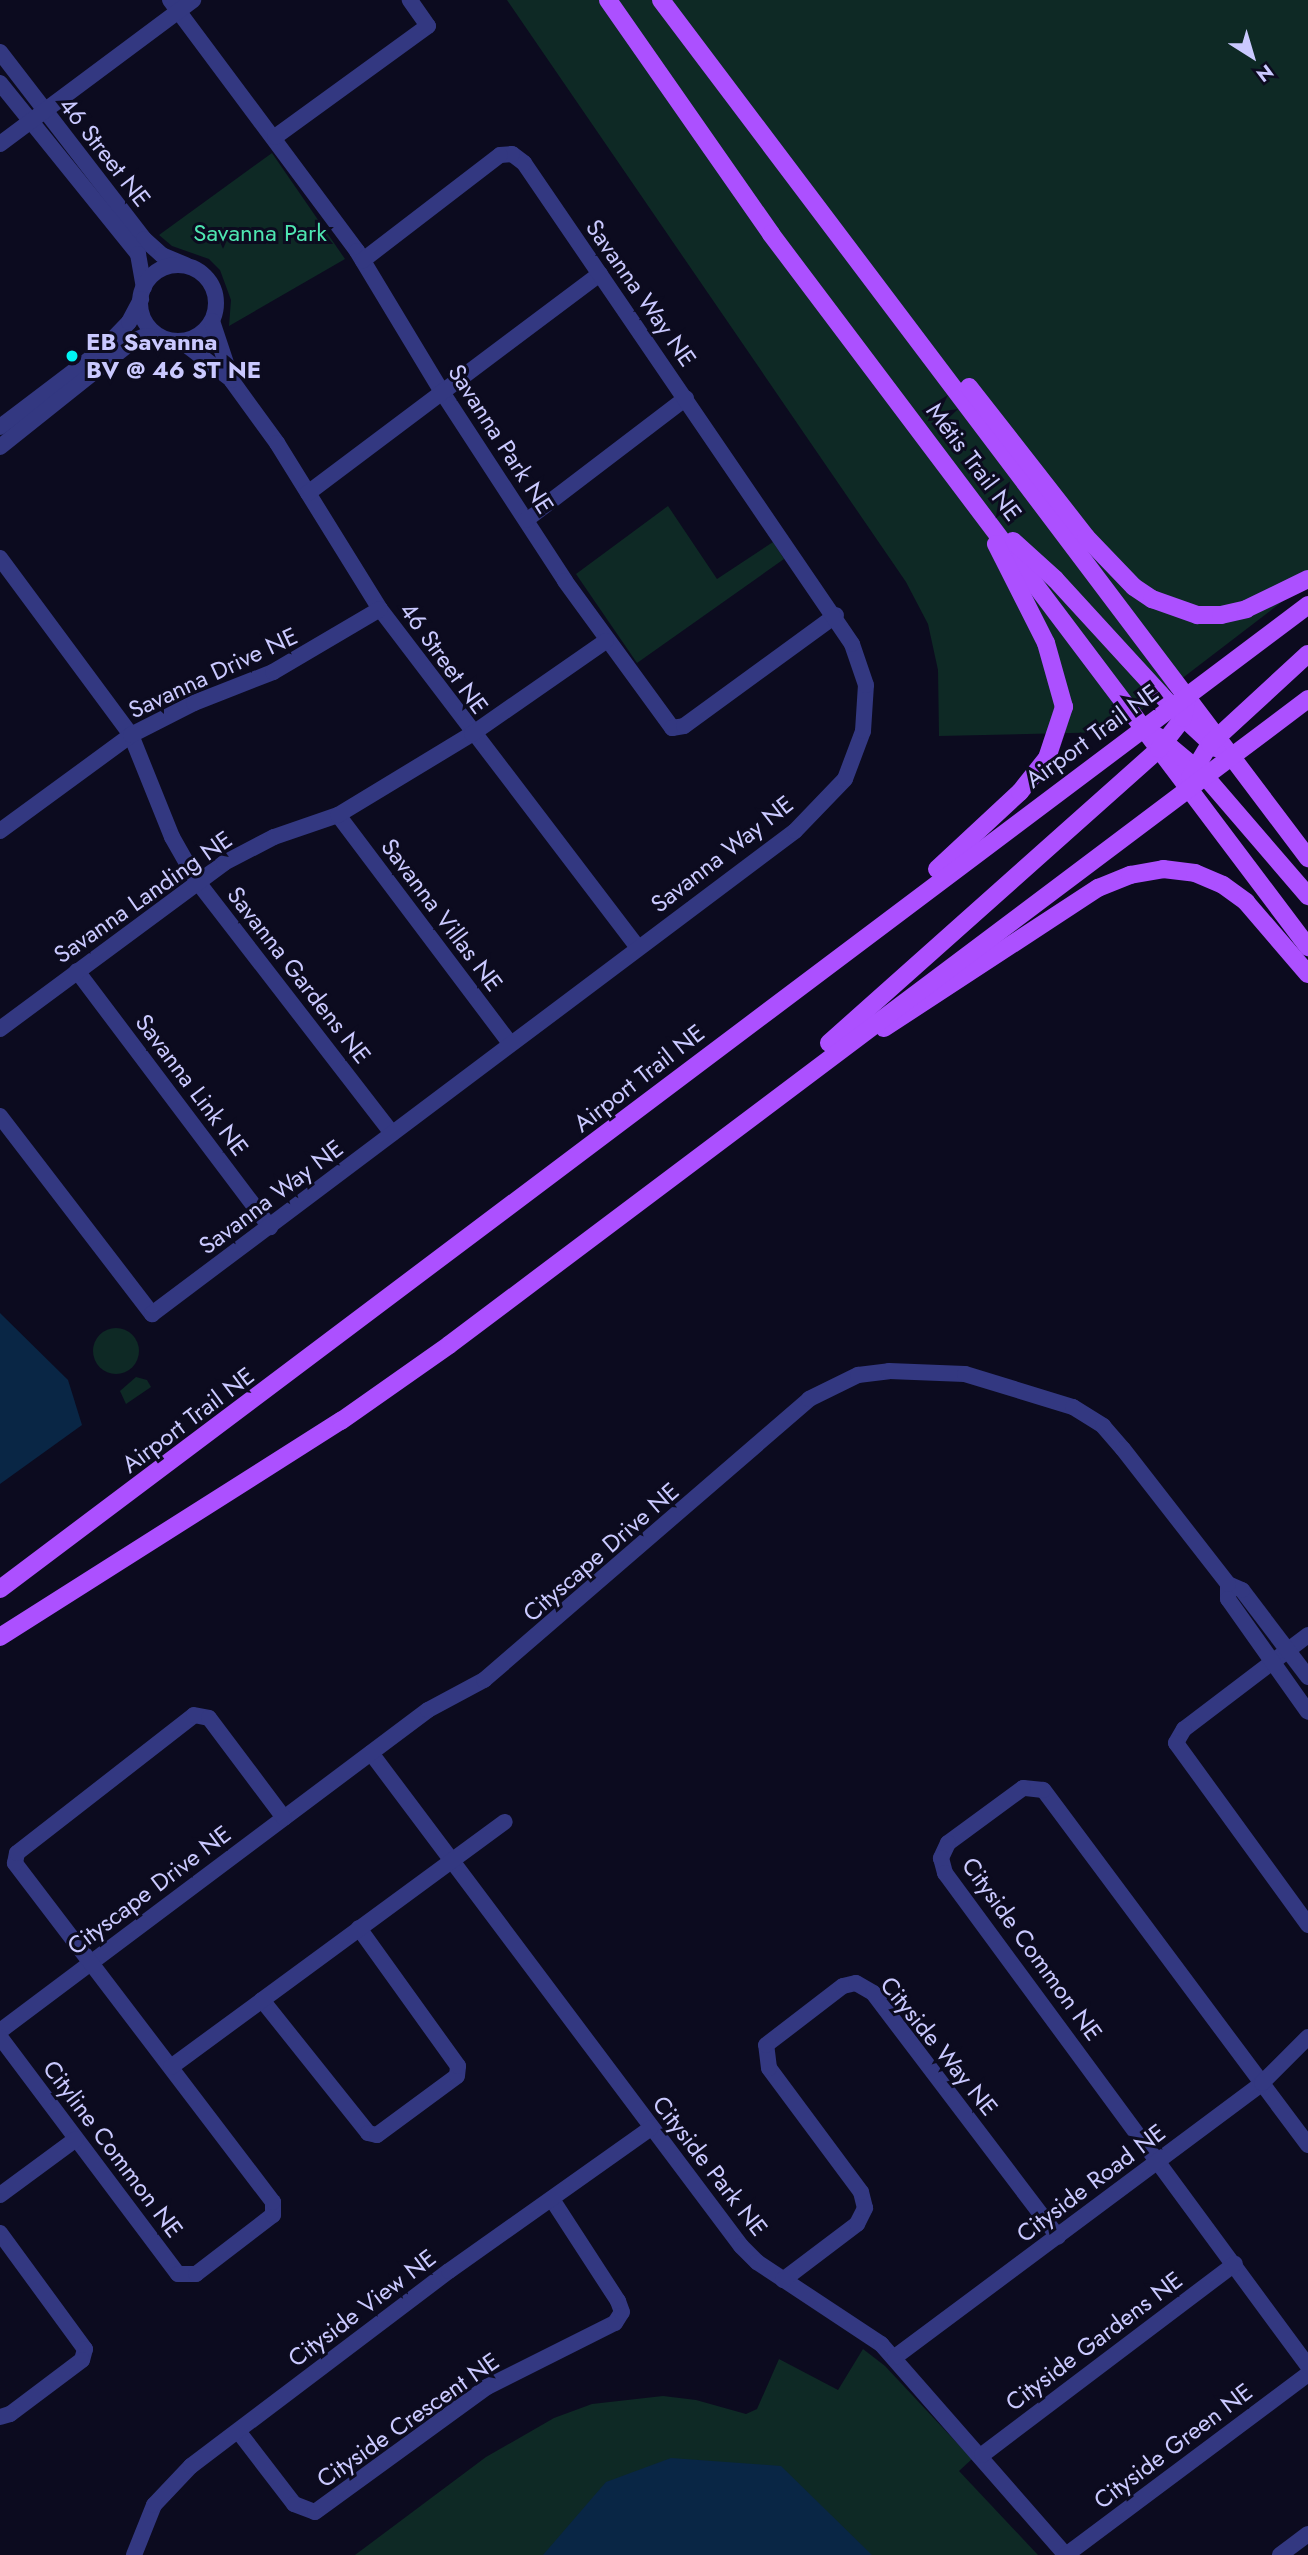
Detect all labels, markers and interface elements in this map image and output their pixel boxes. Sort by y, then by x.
north arrow [1217,21,1287,91]
text: N [1251,58,1279,88]
street label: 46 Street NE [53,91,157,213]
street label: Savanna Way NE [580,214,702,372]
park label: Savanna Park [193,219,327,247]
place label: EB Savanna BV @ 46 ST NE [86,328,261,384]
marker: EB Savanna BV @ 46 ST NE [64,348,80,364]
street label: Savanna Park NE [442,359,560,519]
street label: Métis Trail NE [920,397,1028,527]
street label: 46 Street NE [394,596,494,720]
street label: Savanna Drive NE [124,621,302,725]
street label: Airport Trail NE [1020,678,1164,794]
street label: Savanna Way NE [645,789,799,919]
street label: Savanna Landing NE [48,825,238,969]
street label: Savanna Villas NE [375,833,509,997]
street label: Savanna Gardens NE [221,881,377,1069]
street label: Savanna Link NE [129,1009,255,1161]
street label: Airport Trail NE [568,1018,710,1138]
street label: Savanna Way NE [193,1133,349,1261]
street label: Airport Trail NE [116,1361,260,1479]
street label: Cityscape Drive NE [517,1476,685,1628]
street label: Cityscape Drive NE [62,1819,236,1961]
street label: Cityside Common NE [956,1852,1108,2046]
street label: Cityside Way NE [874,1971,1004,2121]
street label: Cityline Common NE [37,2055,189,2243]
street label: Cityside Park NE [646,2090,774,2242]
street label: Cityside Road NE [1011,2118,1171,2248]
street label: Cityside View NE [282,2243,442,2373]
street label: Cityside Gardens NE [1000,2265,1188,2417]
street label: Cityside Crescent NE [311,2346,505,2494]
street label: Cityside Green NE [1088,2377,1258,2515]

